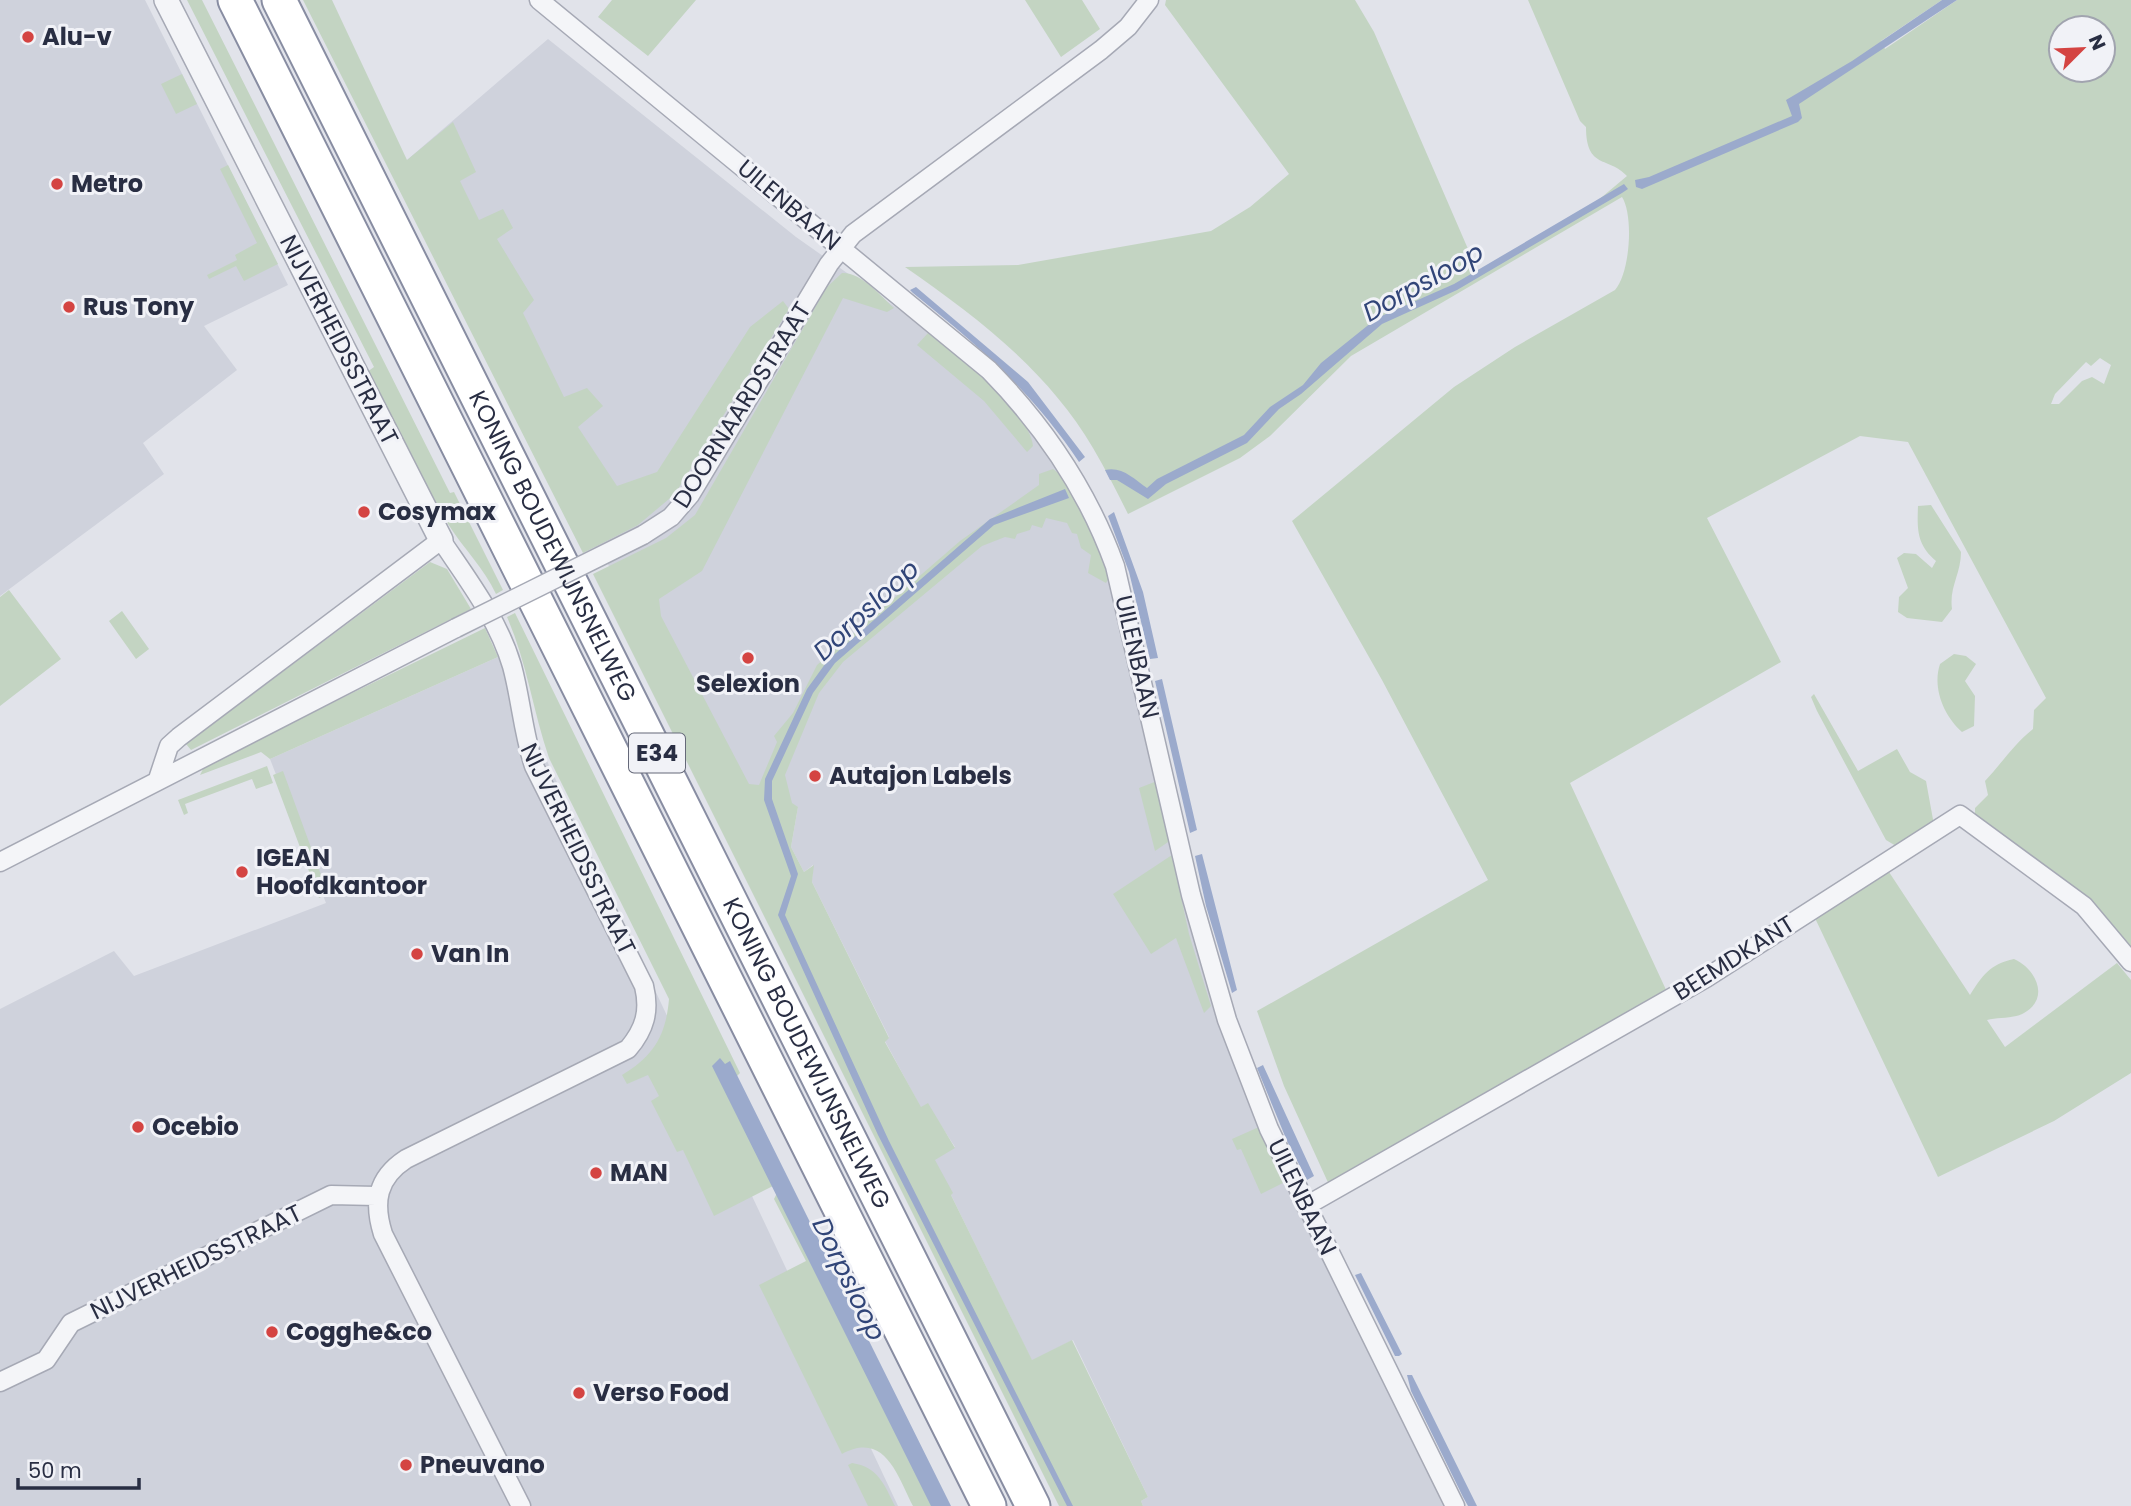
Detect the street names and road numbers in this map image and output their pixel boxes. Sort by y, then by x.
street label: UILENBAAN [731,152,848,258]
street label: NIJVERHEIDSSTRAAT [272,229,407,450]
street label: DOORNAARDSTRAAT [665,295,818,514]
street label: KONING BOUDEWIJNSNELWEG [461,385,645,707]
street label: UILENBAAN [1107,592,1168,722]
road number: E34 [629,734,685,772]
street label: NIJVERHEIDSSTRAAT [513,738,644,960]
street label: KONING BOUDEWIJNSNELWEG [715,892,899,1214]
street label: BEEMDKANT [1667,907,1801,1008]
street label: UILENBAAN [1260,1133,1345,1260]
street label: NIJVERHEIDSSTRAAT [85,1196,307,1327]

